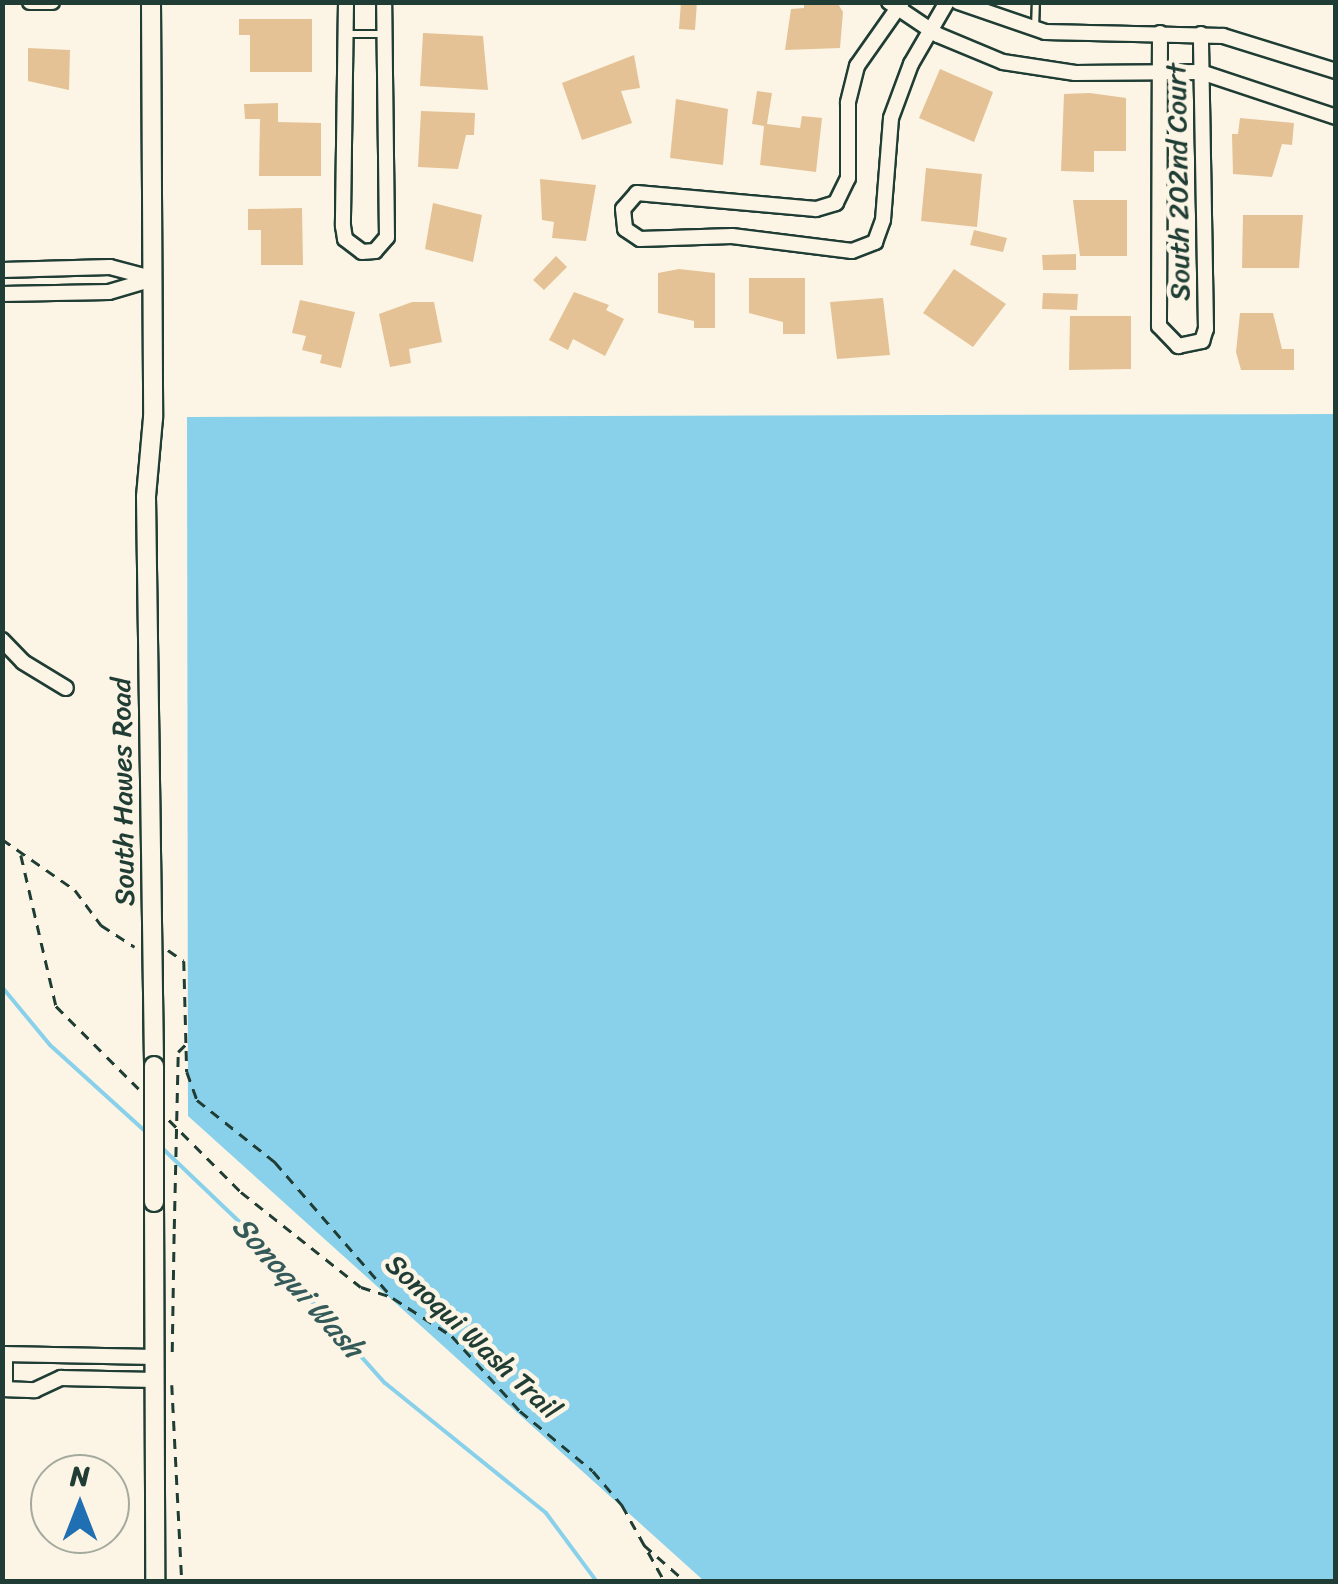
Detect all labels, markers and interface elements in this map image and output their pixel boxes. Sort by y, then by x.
street label: South 202nd Court [1159,62,1197,302]
street label: South Hawes Road [104,677,142,907]
water label: Sonoqui Wash [224,1208,372,1366]
street label: Sonoqui Wash Trail [378,1246,568,1428]
text: N [70,1451,90,1500]
north arrow [30,1454,130,1554]

